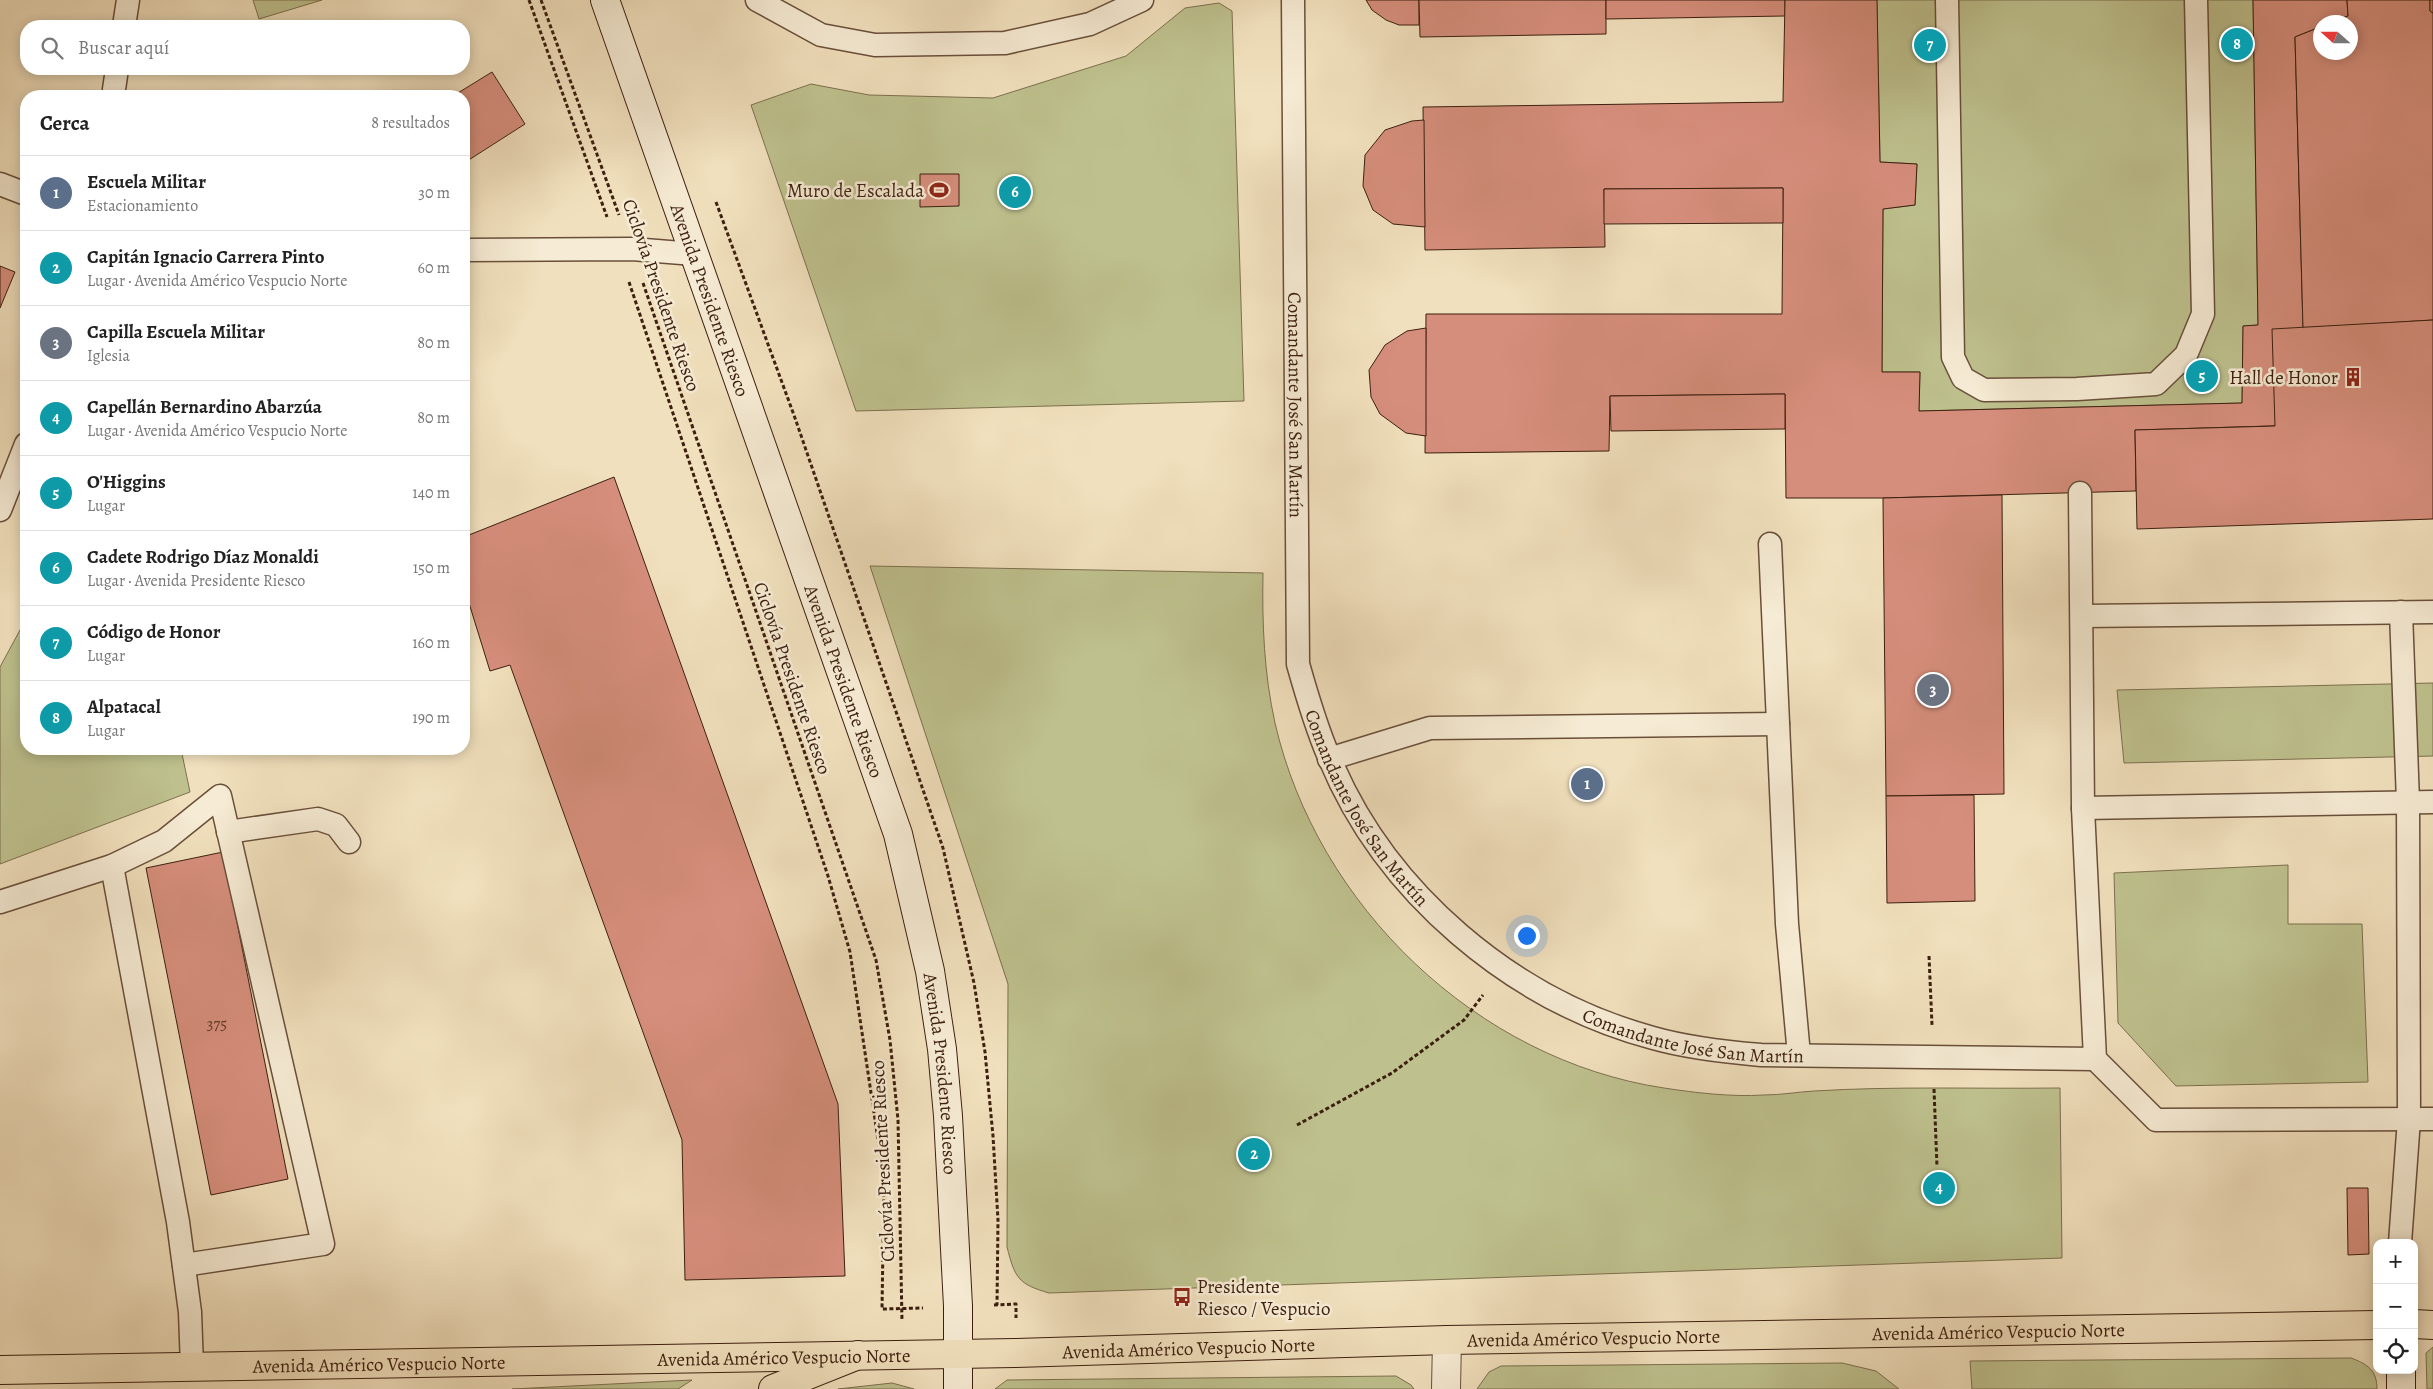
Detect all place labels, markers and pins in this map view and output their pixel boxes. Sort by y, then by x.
pin: 8 [2221,25,2253,63]
pin: 7 [1914,26,1946,64]
pin: 6 [999,173,1031,211]
place label: Muro de Escalada [787,178,924,204]
sports icon: Muro de Escalada [928,179,950,201]
pin: 5 [2186,357,2218,395]
place label: Hall de Honor [2229,365,2338,391]
building icon: Hall de Honor [2342,366,2364,388]
pin: 3 [1917,671,1949,709]
pin: 1 [1571,765,1603,803]
pin: 2 [1238,1135,1270,1173]
pin: 4 [1923,1169,1955,1207]
place label: Presidente Riesco / Vespucio [1197,1274,1330,1322]
bus stop icon: Presidente Riesco / Vespucio [1171,1286,1193,1308]

